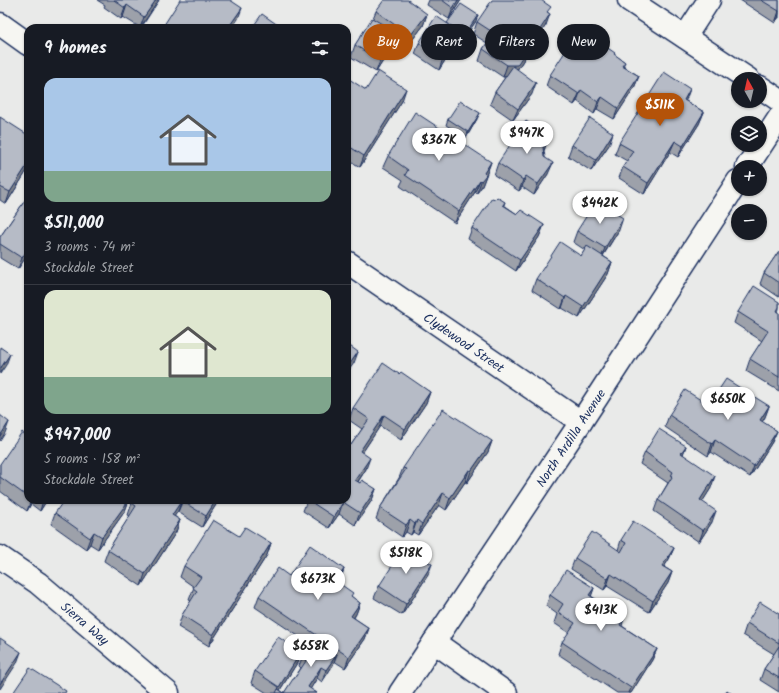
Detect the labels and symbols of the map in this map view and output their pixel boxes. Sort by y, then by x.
north arrow [731,72,767,108]
pin: $511K [632,93,688,127]
pin: $947K [499,121,555,155]
pin: $367K [411,128,467,162]
pin: $442K [572,191,628,225]
street label: Clydewood Street [418,308,509,379]
street label: North Ardilla Avenue [531,385,612,492]
pin: $650K [700,387,756,421]
pin: $518K [378,541,434,575]
pin: $673K [290,567,346,601]
street label: Sierra Way [55,597,114,652]
pin: $413K [573,598,629,632]
pin: $658K [283,634,339,668]

